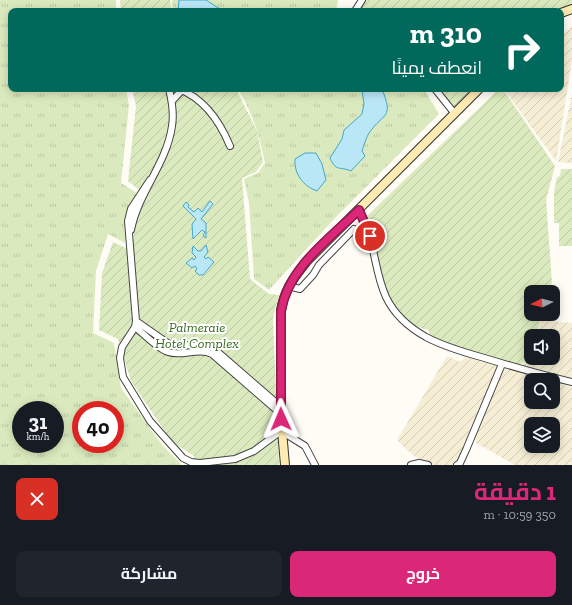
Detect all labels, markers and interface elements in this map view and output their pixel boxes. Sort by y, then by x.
text: 310 m [410,17,482,50]
icon: right [496,24,548,76]
text: انعطف يمينًا [391,57,482,79]
pin [353,219,387,253]
icon: arrive [359,225,381,247]
north arrow [524,285,560,321]
map controls [524,285,560,453]
park label: Palmeraie Hotel Complex [155,319,239,352]
button: sound [524,329,560,365]
button: search [524,373,560,409]
position arrow [260,398,302,440]
speed limit sign: 40 [72,401,124,453]
text: 31 [29,410,47,434]
button: layers [524,417,560,453]
text: km/h [27,431,49,443]
text: 1 دقيقة [474,477,556,506]
button: close [16,478,58,520]
text: 350 m · 10:59 [484,507,556,522]
button: مشاركة [16,551,282,597]
button: خروج [290,551,556,597]

